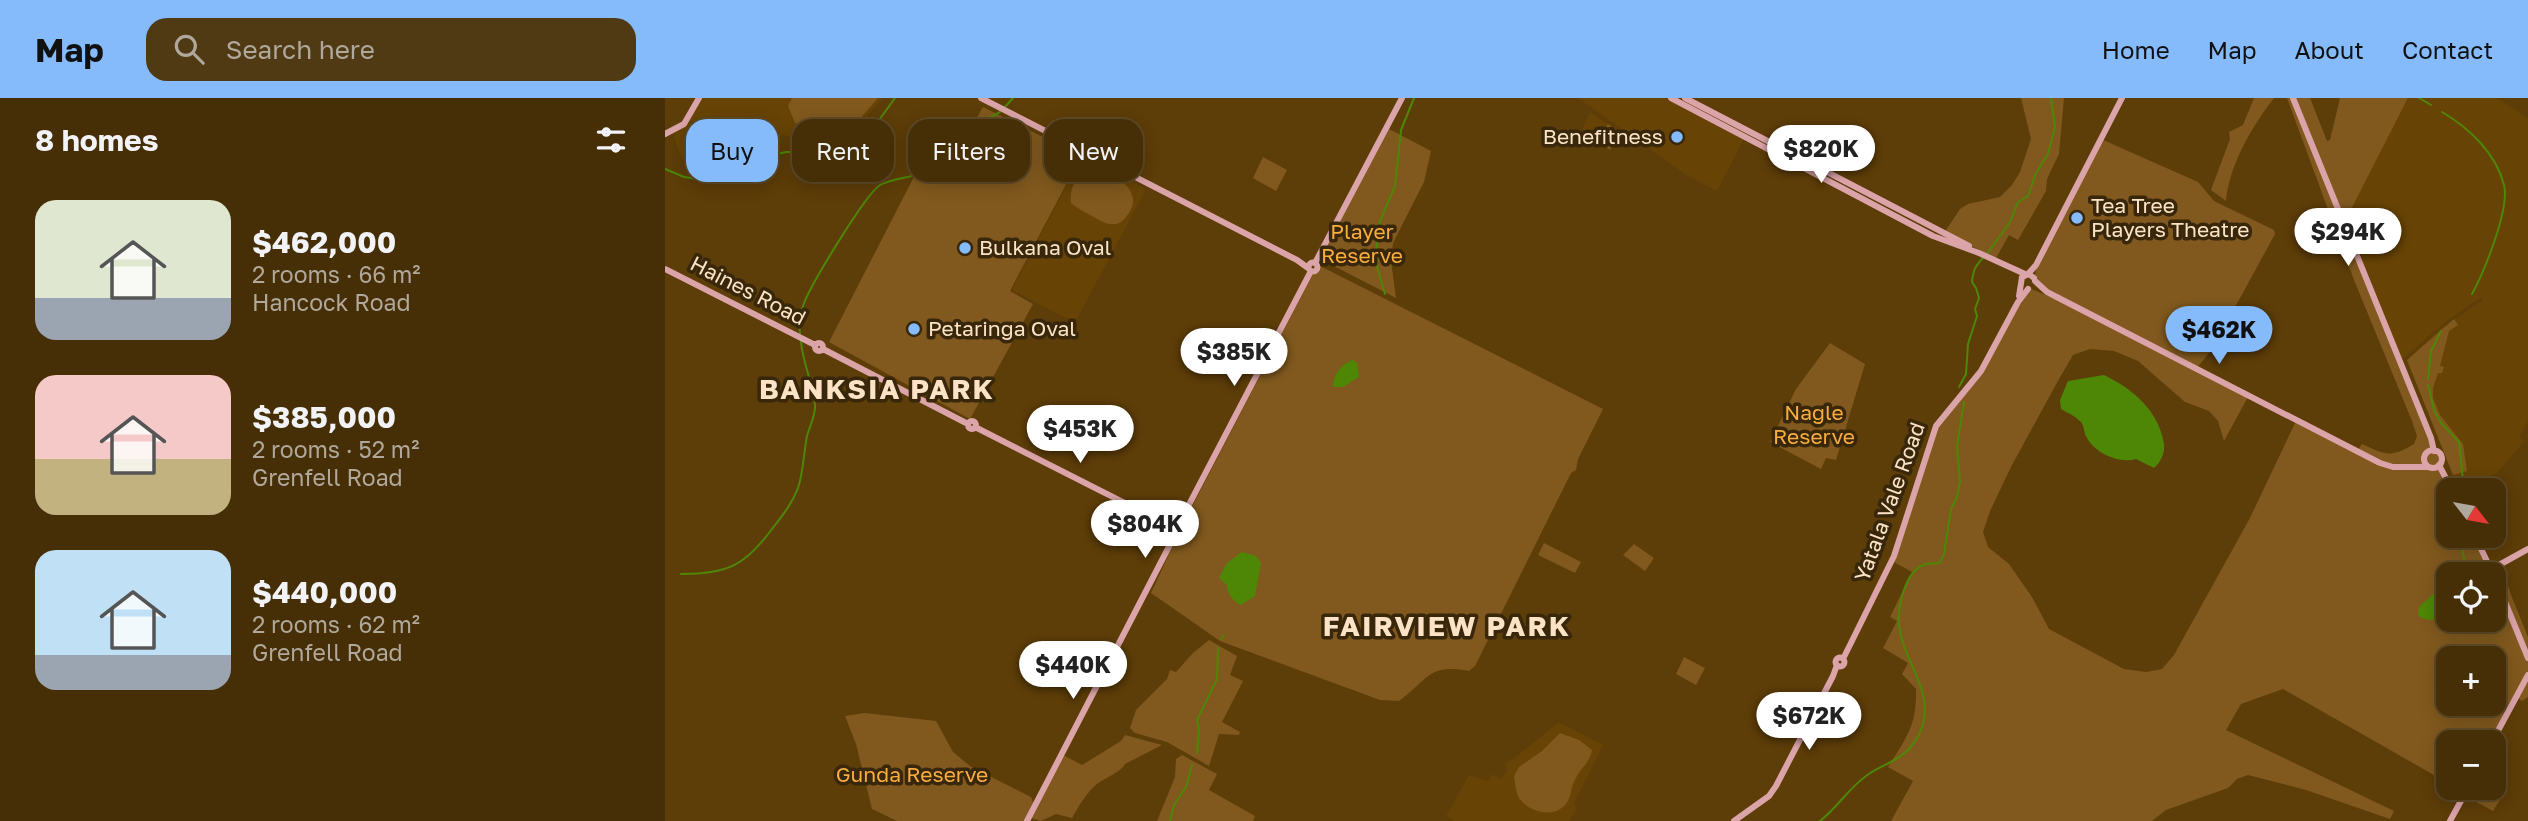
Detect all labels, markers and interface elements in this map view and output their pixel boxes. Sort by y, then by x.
search box [146,18,636,81]
text: Map [35,30,104,69]
icon: search [170,30,208,68]
text: Search here [226,34,375,65]
text: Home [2102,35,2170,64]
text: Map [2208,35,2257,64]
text: About [2295,35,2364,64]
text: Contact [2402,35,2493,64]
chip: Buy [686,119,778,182]
chip: Rent [792,119,894,182]
chip: Filters [908,119,1030,182]
chip: New [1044,119,1143,182]
icon: filters [592,121,630,159]
text: 8 homes [35,122,159,158]
place label: Benefitness [1543,123,1663,149]
pin: $820K [1772,126,1870,185]
marker: Benefitness [1669,129,1685,145]
text: $820K [1783,134,1859,162]
place label: Tea Tree Players Theatre [2091,192,2249,242]
pin: $294K [2299,208,2397,268]
marker: Tea Tree Players Theatre [2069,210,2085,226]
text: $294K [2310,217,2386,245]
park label: Player Reserve [1321,218,1403,268]
text: $462,000 [252,224,396,260]
icon: home [91,228,175,312]
place label: Bulkana Oval [979,234,1111,260]
marker: Bulkana Oval [957,240,973,256]
street label: Haines Road [686,250,811,330]
text: 2 rooms · 66 m² [252,260,421,288]
text: Hancock Road [252,288,411,316]
pin: $462K [2170,306,2268,366]
place label: Petaringa Oval [928,315,1076,341]
text: $462K [2181,315,2257,343]
marker: Petaringa Oval [906,321,922,337]
pin: $385K [1185,328,1283,388]
text: $385K [1197,337,1271,365]
district label: BANKSIA PARK [759,372,995,405]
text: $385,000 [252,399,396,435]
park label: Nagle Reserve [1773,399,1855,449]
icon: home [91,403,175,487]
pin: $453K [1031,406,1129,465]
text: $453K [1043,414,1117,442]
street label: Yatala Vale Road [1848,418,1930,585]
text: 2 rooms · 52 m² [252,435,419,463]
text: Grenfell Road [252,463,403,491]
north arrow [2436,478,2506,548]
map controls [2436,478,2506,800]
pin: $804K [1096,500,1194,560]
text: $804K [1107,509,1183,537]
button: locate [2436,562,2506,632]
text: $440,000 [252,574,397,610]
icon: home [91,578,175,662]
district label: FAIRVIEW PARK [1323,609,1571,642]
text: 2 rooms · 62 m² [252,610,420,638]
text: Grenfell Road [252,638,403,666]
pin: $440K [1024,642,1122,701]
button: + [2436,646,2506,716]
text: $440K [1035,650,1111,678]
pin: $672K [1760,692,1858,752]
text: $672K [1772,701,1846,729]
button: − [2436,730,2506,800]
park label: Gunda Reserve [836,761,988,787]

